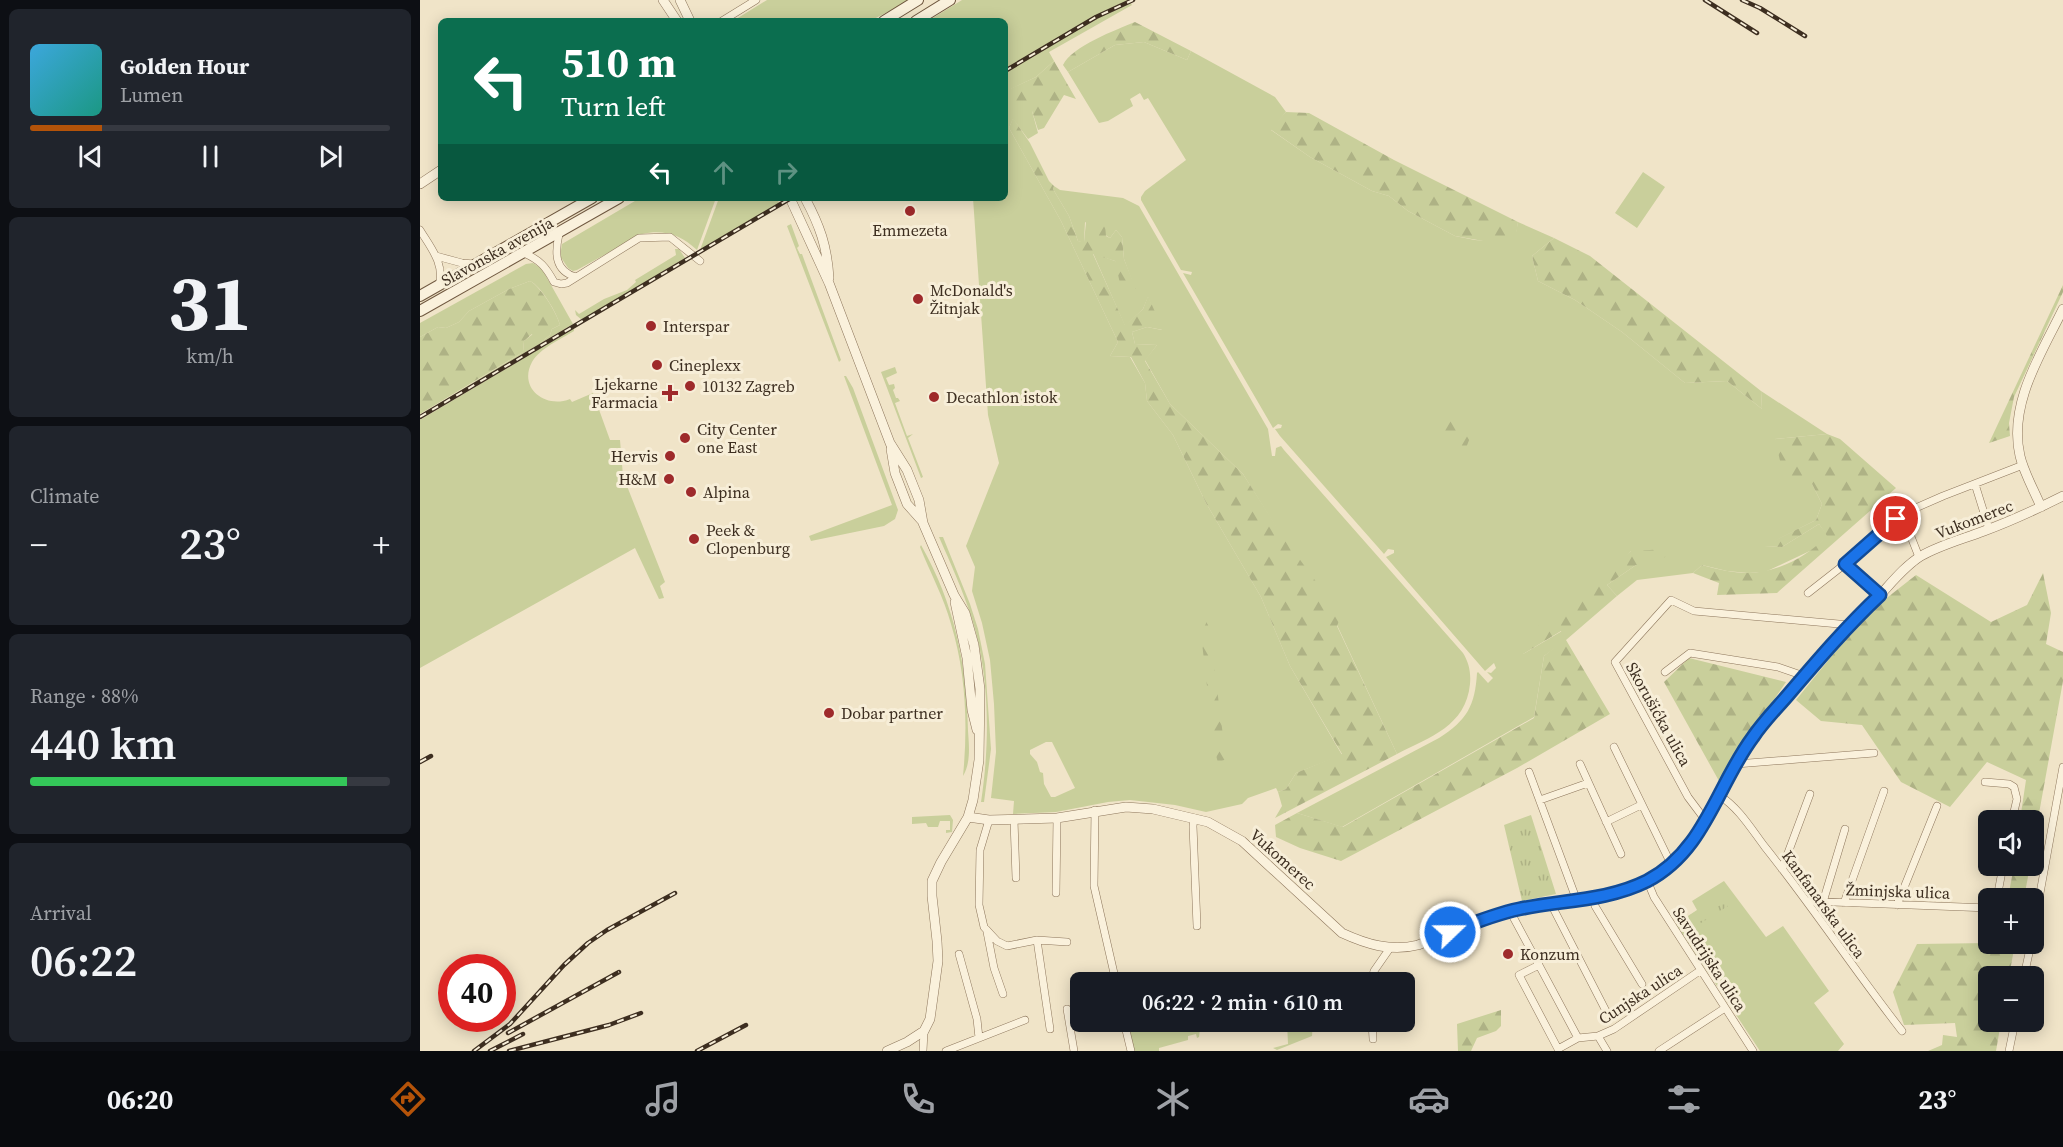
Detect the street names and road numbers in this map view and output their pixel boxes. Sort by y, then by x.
street label: Slavonska avenija [437,211,558,291]
street label: Vukomerec [1932,494,2016,544]
street label: Skorušićka ulica [1621,658,1697,771]
street label: Vukomerec [1245,824,1321,895]
street label: Kanfanarska ulica [1777,846,1871,963]
street label: Žminjska ulica [1845,878,1951,904]
street label: Savudrijska ulica [1668,902,1753,1016]
street label: Cunjska ulica [1594,958,1687,1029]

